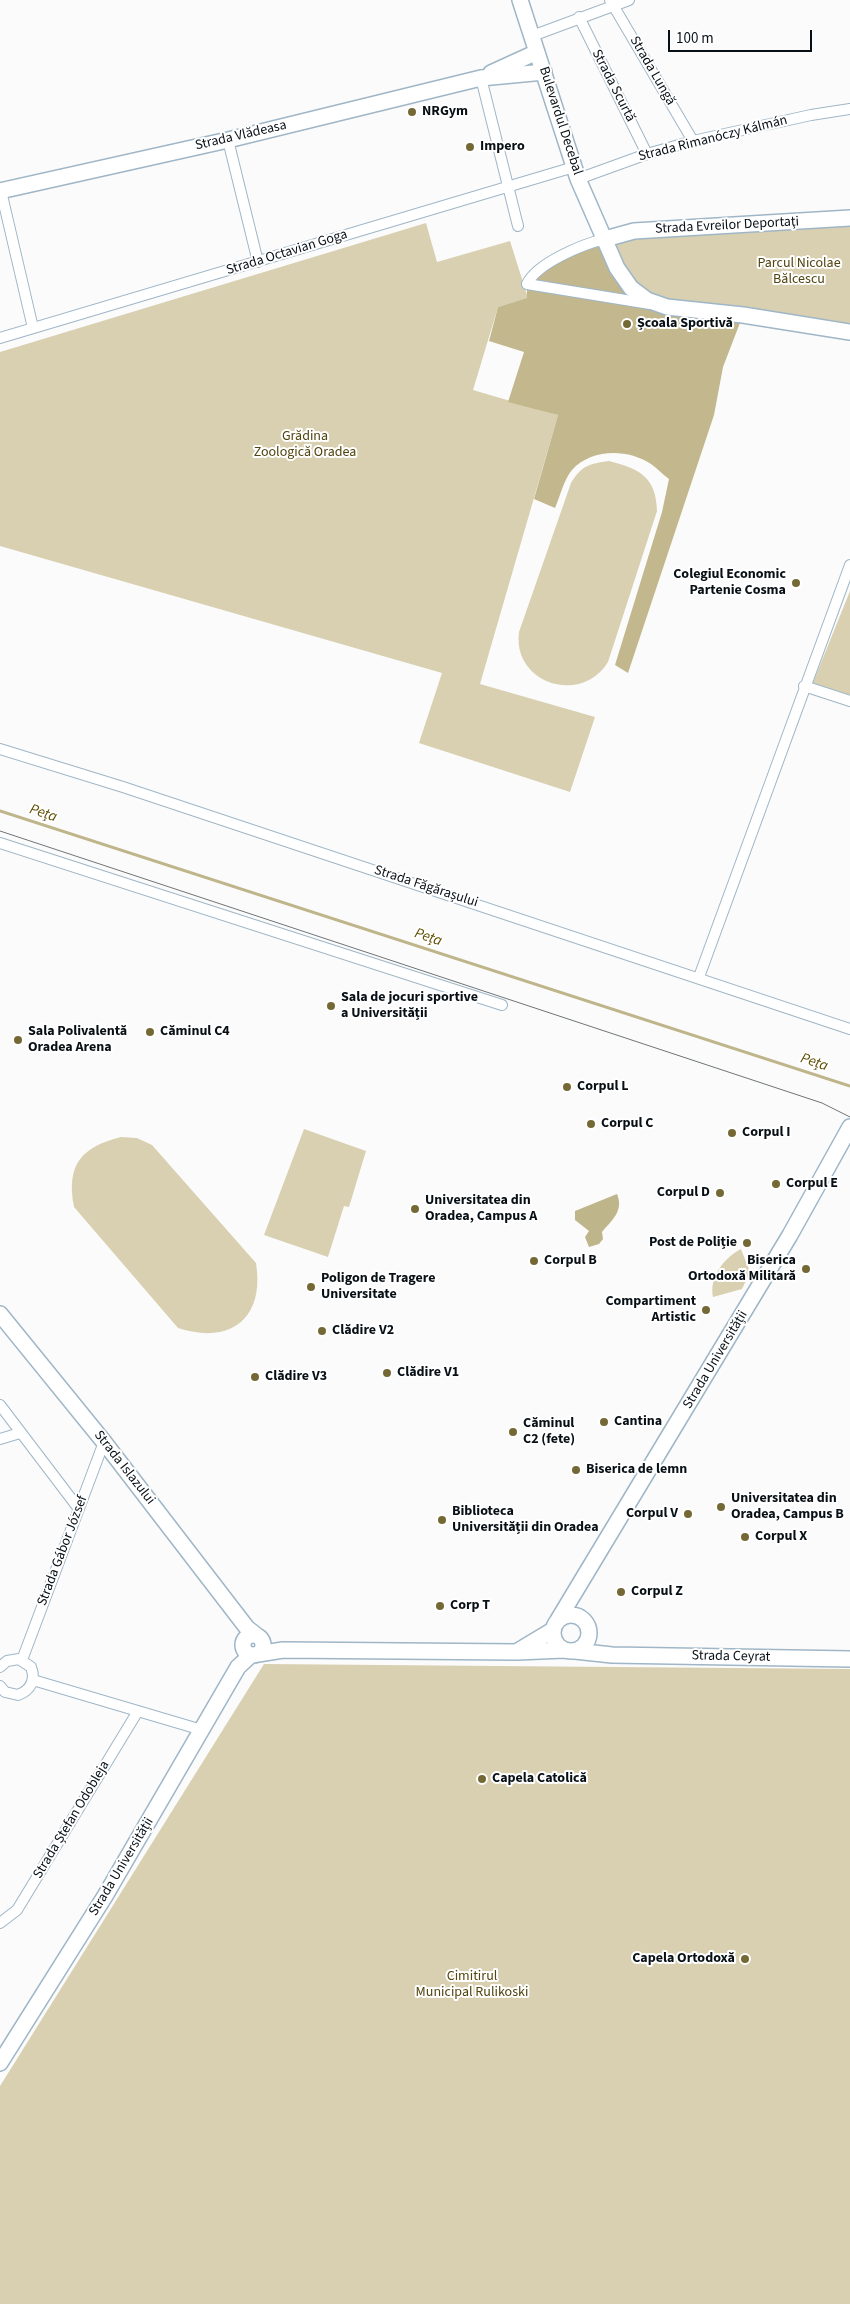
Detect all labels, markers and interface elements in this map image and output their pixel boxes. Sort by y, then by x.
scale bar [670,20,814,52]
text: 100 m [676,28,714,49]
street label: Strada Lungă [625,33,679,109]
street label: Strada Scurtă [588,47,638,125]
street label: Bulevardul Decebal [535,65,585,177]
place label: NRGym [422,104,468,120]
marker: NRGym [406,106,418,118]
street label: Strada Rimanóczy Kálmán [637,112,789,166]
street label: Strada Vlădeasa [194,117,288,155]
place label: Impero [480,139,525,155]
marker: Impero [464,141,476,153]
street label: Strada Evreilor Deportaţi [655,214,799,238]
street label: Strada Octavian Goga [224,227,350,279]
park label: Parcul Nicolae Bălcescu [757,256,841,288]
place label: Școala Sportivă [637,316,733,332]
marker: Școala Sportivă [621,318,633,330]
park label: Grădina Zoologică Oradea [254,429,356,462]
place label: Colegiul Economic Partenie Cosma [673,567,786,600]
marker: Colegiul Economic Partenie Cosma [790,577,802,589]
water label: Peța [27,801,59,827]
street label: Strada Făgărașului [372,862,480,912]
water label: Peța [412,925,444,951]
place label: Sala de jocuri sportive a Universității [341,990,478,1022]
marker: Sala de jocuri sportive a Universității [325,1000,337,1012]
place label: Sala Polivalentă Oradea Arena [28,1024,127,1056]
place label: Căminul C4 [160,1024,230,1040]
marker: Căminul C4 [144,1026,156,1038]
marker: Sala Polivalentă Oradea Arena [12,1034,24,1046]
water label: Peța [798,1050,830,1076]
place label: Corpul L [577,1079,629,1095]
marker: Corpul L [561,1081,573,1093]
place label: Corpul C [601,1116,653,1132]
marker: Corpul C [585,1118,597,1130]
place label: Corpul I [742,1125,790,1141]
marker: Corpul I [726,1127,738,1139]
place label: Corpul E [786,1176,838,1192]
marker: Corpul E [770,1178,782,1190]
place label: Corpul D [657,1185,710,1201]
marker: Corpul D [714,1187,726,1199]
place label: Universitatea din Oradea, Campus A [425,1193,537,1226]
marker: Universitatea din Oradea, Campus A [409,1203,421,1215]
place label: Post de Poliție [649,1235,737,1251]
marker: Post de Poliție [741,1237,753,1249]
place label: Corpul B [544,1253,597,1269]
place label: Biserica Ortodoxă Militară [688,1253,796,1285]
marker: Corpul B [528,1255,540,1267]
marker: Biserica Ortodoxă Militară [800,1263,812,1275]
place label: Poligon de Tragere Universitate [321,1271,435,1304]
marker: Poligon de Tragere Universitate [305,1281,317,1293]
place label: Compartiment Artistic [605,1294,696,1326]
marker: Compartiment Artistic [700,1304,712,1316]
street label: Strada Universității [680,1308,752,1412]
place label: Clădire V2 [332,1323,394,1339]
marker: Clădire V2 [316,1325,328,1337]
place label: Clădire V1 [397,1365,459,1381]
marker: Clădire V1 [381,1367,393,1379]
place label: Clădire V3 [265,1369,327,1385]
marker: Clădire V3 [249,1371,261,1383]
place label: Cantina [614,1414,662,1430]
place label: Căminul C2 (fete) [523,1416,575,1448]
marker: Cantina [598,1416,610,1428]
marker: Căminul C2 (fete) [507,1426,519,1438]
street label: Strada Islazului [90,1428,158,1508]
place label: Biserica de lemn [586,1462,687,1478]
marker: Biserica de lemn [570,1464,582,1476]
place label: Universitatea din Oradea, Campus B [731,1491,844,1524]
street label: Strada Gábor József [34,1493,92,1609]
marker: Universitatea din Oradea, Campus B [715,1501,727,1513]
place label: Biblioteca Universității din Oradea [452,1504,599,1536]
place label: Corpul V [626,1506,678,1522]
marker: Corpul V [682,1508,694,1520]
marker: Biblioteca Universității din Oradea [436,1514,448,1526]
place label: Corpul X [755,1529,807,1545]
marker: Corpul X [739,1531,751,1543]
place label: Corpul Z [631,1584,683,1600]
marker: Corpul Z [615,1586,627,1598]
place label: Corp T [450,1598,490,1614]
marker: Corp T [434,1600,446,1612]
street label: Strada Ceyrat [691,1648,771,1666]
street label: Strada Ștefan Odobleja [30,1758,114,1882]
place label: Capela Catolică [492,1771,587,1787]
marker: Capela Catolică [476,1773,488,1785]
street label: Strada Universității [86,1815,158,1919]
place label: Capela Ortodoxă [632,1951,735,1967]
marker: Capela Ortodoxă [739,1953,751,1965]
park label: Cimitirul Municipal Rulikoski [416,1969,528,2001]

